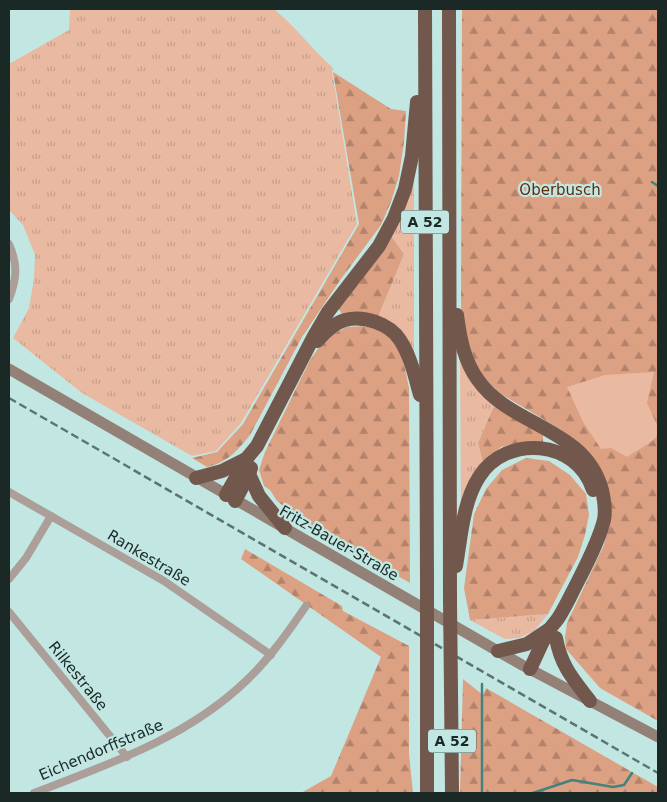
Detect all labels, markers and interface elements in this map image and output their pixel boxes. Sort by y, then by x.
park label: Oberbusch [519,181,601,199]
road number: A 52 [401,210,449,233]
street label: Fritz-Bauer-Straße [276,502,402,584]
street label: Rankestraße [104,526,194,590]
street label: Rilkestraße [45,638,111,714]
street label: Eichendorffstraße [36,716,166,784]
road number: A 52 [428,729,476,752]

